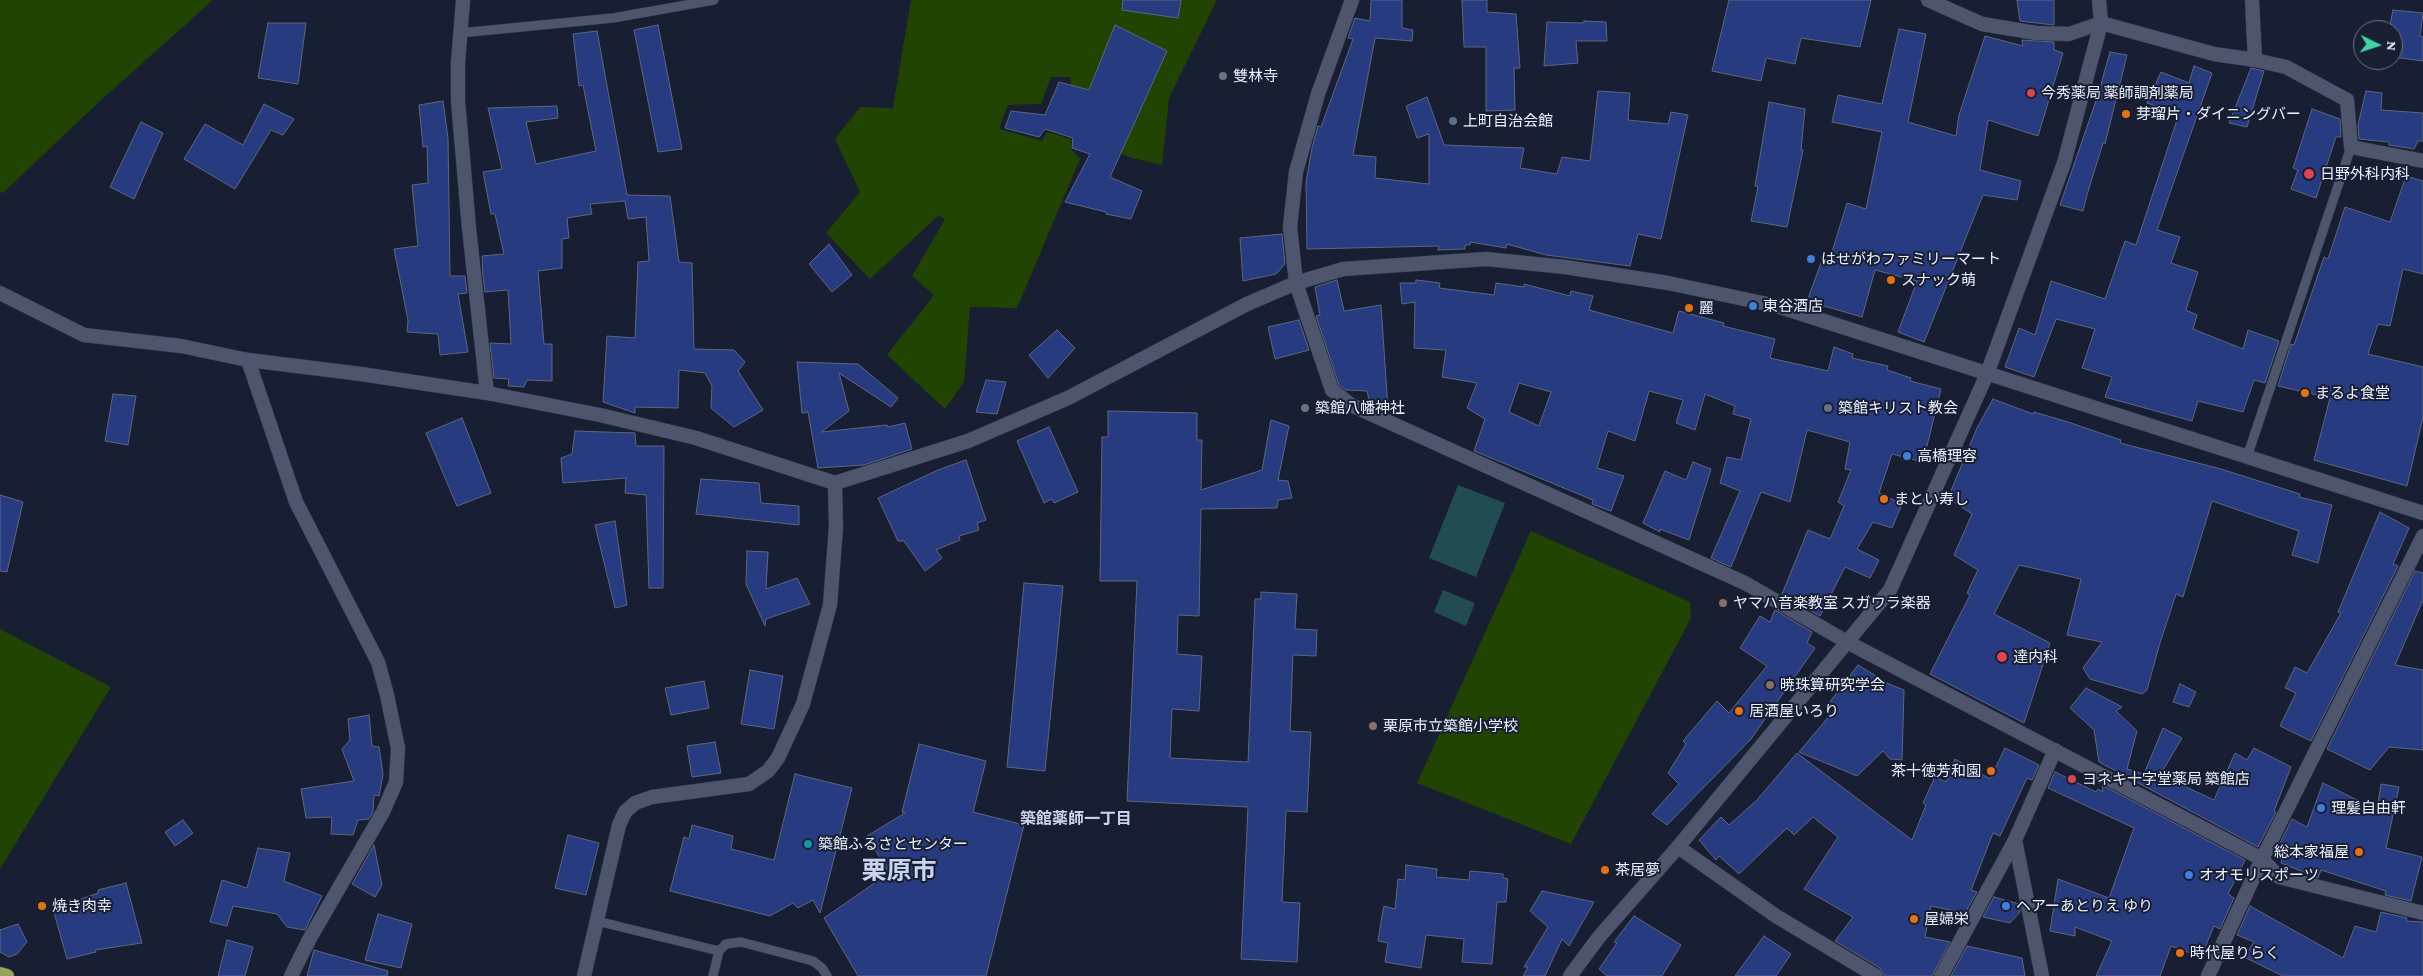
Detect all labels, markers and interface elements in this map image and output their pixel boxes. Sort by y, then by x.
north arrow [2353,20,2403,70]
text: N [2384,41,2400,51]
place label: 雙林寺 [1233,67,1278,85]
marker: 雙林寺 [1217,70,1229,82]
place label: 今秀薬局 薬師調剤薬局 [2041,84,2194,102]
marker: 今秀薬局 薬師調剤薬局 [2025,87,2037,99]
place label: 芽瑠片・ダイニングバー [2136,105,2301,123]
marker: 芽瑠片・ダイニングバー [2120,108,2132,120]
place label: 上町自治会館 [1463,112,1553,130]
marker: 上町自治会館 [1447,115,1459,127]
place label: 日野外科内科 [2320,165,2410,183]
marker: 日野外科内科 [2302,167,2316,181]
place label: はせがわファミリーマート [1821,250,2001,268]
marker: はせがわファミリーマート [1805,253,1817,265]
place label: スナック萌 [1901,271,1976,289]
marker: スナック萌 [1885,274,1897,286]
place label: 東谷酒店 [1763,297,1823,315]
place label: 麗 [1699,299,1714,317]
marker: 東谷酒店 [1747,300,1759,312]
marker: 麗 [1683,302,1695,314]
place label: まるよ食堂 [2315,384,2390,402]
marker: まるよ食堂 [2299,387,2311,399]
place label: 築館八幡神社 [1315,399,1405,417]
place label: 築館キリスト教会 [1838,399,1958,417]
marker: 築館八幡神社 [1299,402,1311,414]
marker: 築館キリスト教会 [1822,402,1834,414]
place label: 高橋理容 [1917,447,1977,465]
marker: 高橋理容 [1901,450,1913,462]
place label: まとい寿し [1894,490,1969,508]
marker: まとい寿し [1878,493,1890,505]
place label: ヤマハ音楽教室 スガワラ楽器 [1733,594,1931,612]
marker: ヤマハ音楽教室 スガワラ楽器 [1717,597,1729,609]
place label: 達内科 [2013,648,2058,666]
marker: 達内科 [1995,650,2009,664]
place label: 暁珠算研究学会 [1780,676,1885,694]
marker: 暁珠算研究学会 [1764,679,1776,691]
place label: 居酒屋いろり [1749,702,1839,720]
marker: 居酒屋いろり [1733,705,1745,717]
place label: 栗原市立築館小学校 [1383,717,1518,735]
marker: 栗原市立築館小学校 [1367,720,1379,732]
place label: 茶十徳芳和園 [1891,762,1981,780]
marker: 茶十徳芳和園 [1985,765,1997,777]
place label: ヨネキ十字堂薬局 築館店 [2082,770,2250,788]
marker: ヨネキ十字堂薬局 築館店 [2066,773,2078,785]
place label: 理髪自由軒 [2331,799,2406,817]
marker: 理髪自由軒 [2315,802,2327,814]
district label: 築館薬師一丁目 [1020,809,1132,829]
place label: 築館ふるさとセンター [818,835,968,853]
marker: 築館ふるさとセンター [802,838,814,850]
place label: 総本家福屋 [2274,843,2349,861]
marker: 総本家福屋 [2353,846,2365,858]
district label: 栗原市 [862,856,936,886]
place label: 茶居夢 [1615,861,1660,879]
marker: 茶居夢 [1599,864,1611,876]
place label: オオモリスポーツ [2199,866,2319,884]
marker: オオモリスポーツ [2183,869,2195,881]
place label: 焼き肉幸 [52,897,112,915]
place label: ヘアーあとりえ ゆり [2016,897,2153,915]
marker: 焼き肉幸 [36,900,48,912]
marker: ヘアーあとりえ ゆり [2000,900,2012,912]
place label: 屋婦栄 [1924,910,1969,928]
marker: 屋婦栄 [1908,913,1920,925]
place label: 時代屋りらく [2190,944,2280,962]
marker: 時代屋りらく [2174,947,2186,959]

